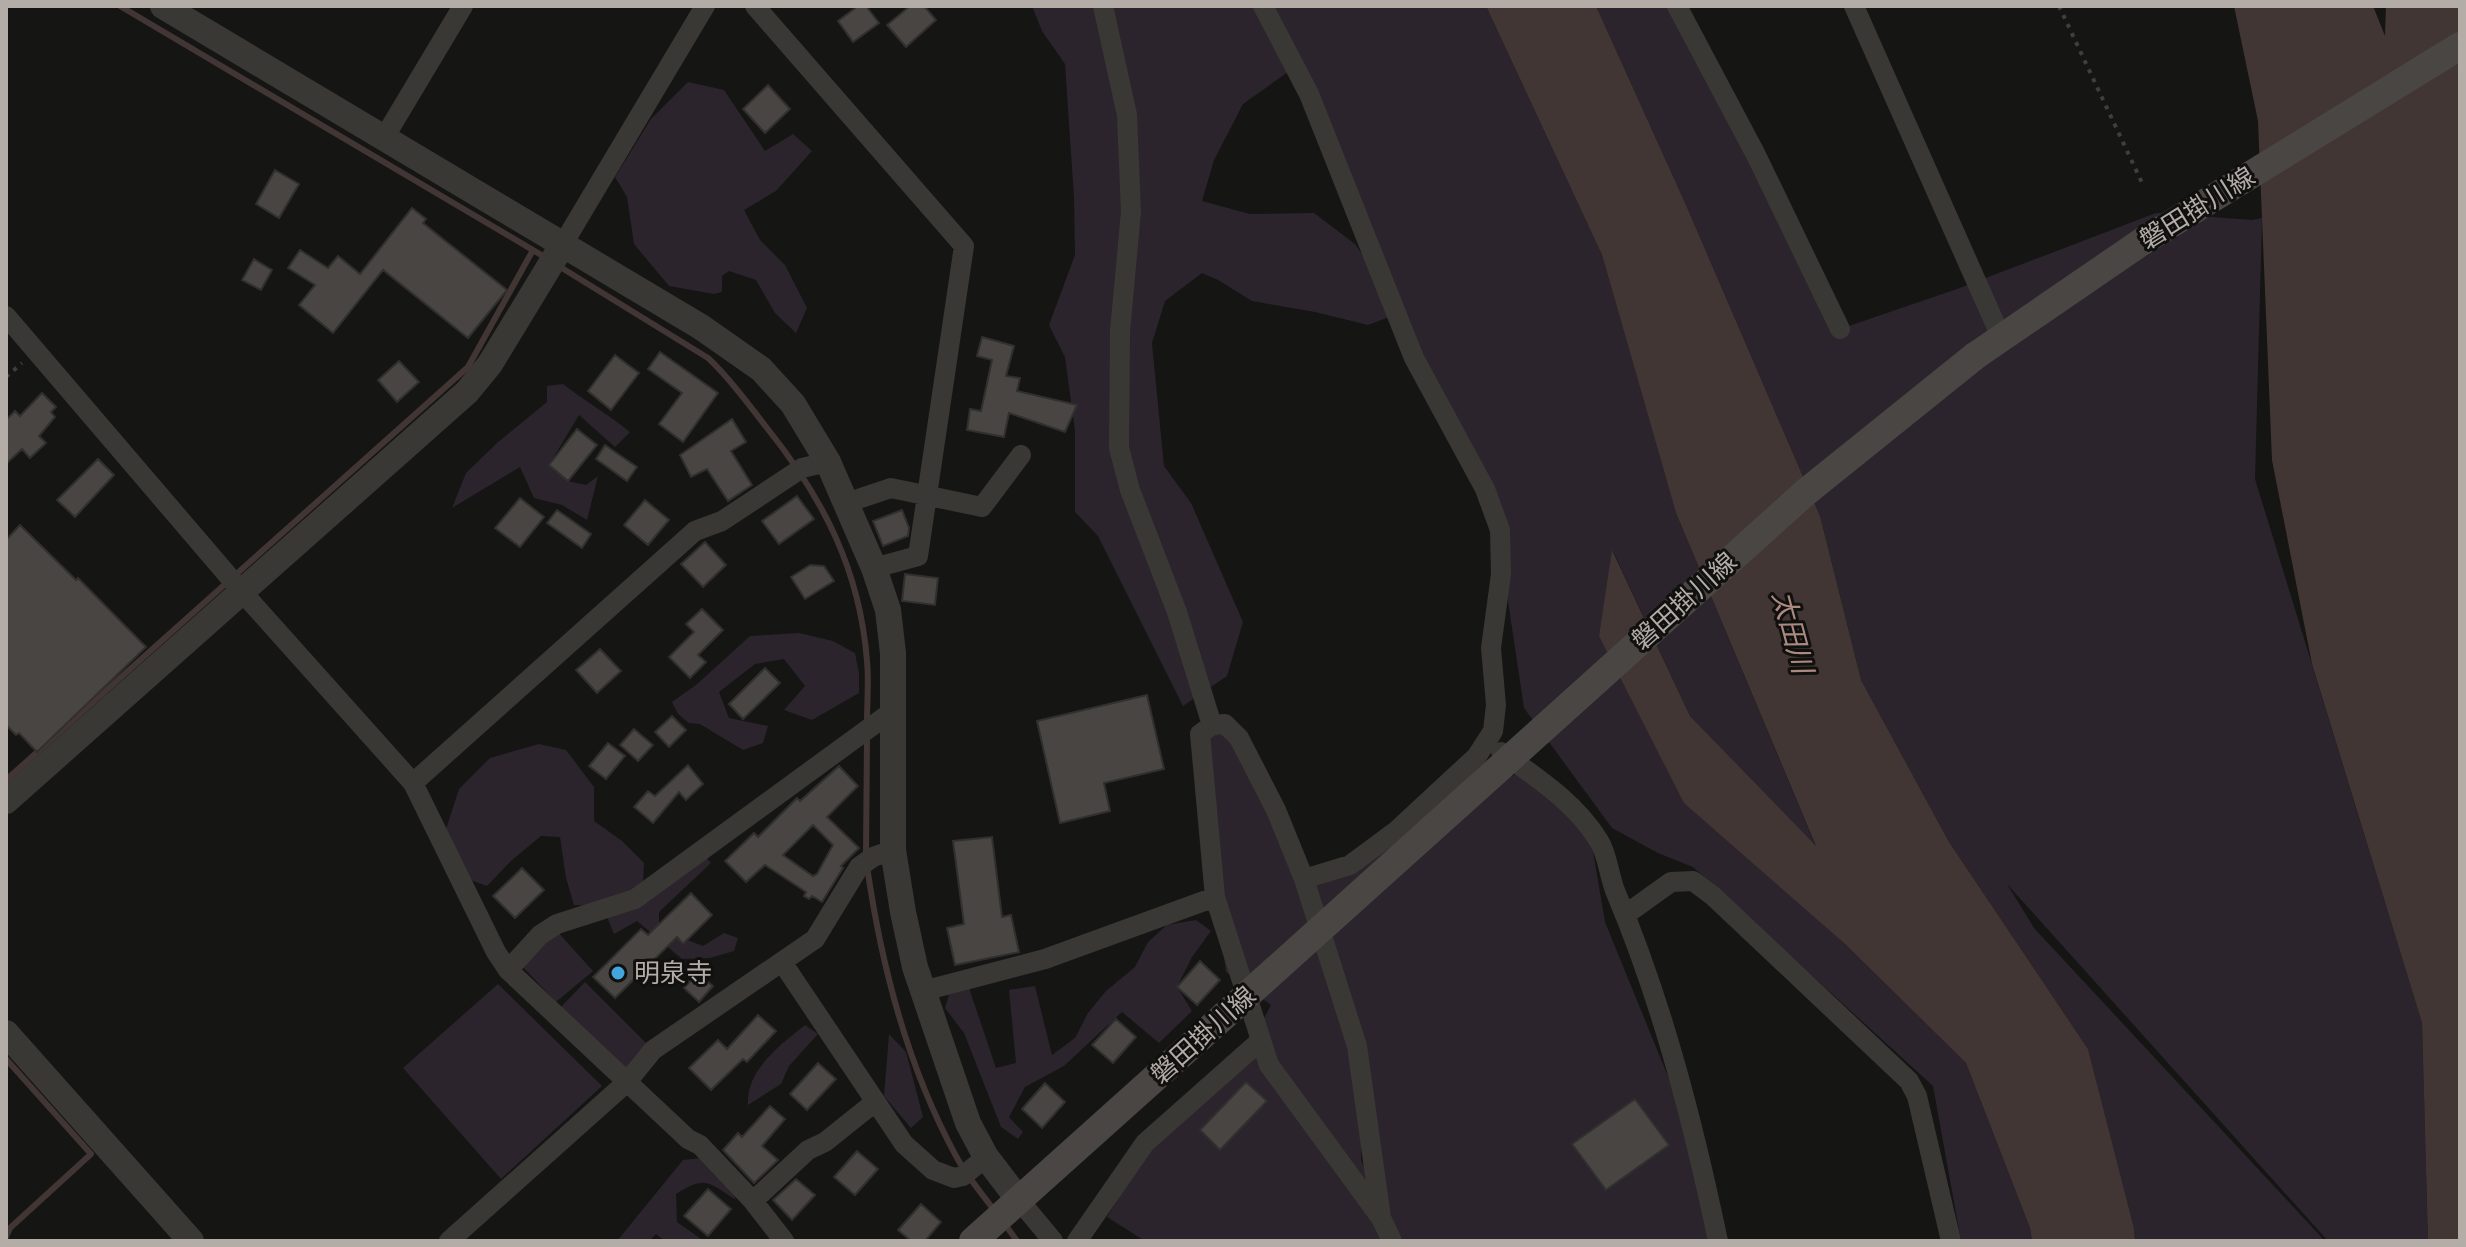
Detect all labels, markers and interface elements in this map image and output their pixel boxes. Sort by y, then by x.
street label: 磐田掛川線 [2133,159,2260,254]
street label: 磐田掛川線 [1624,545,1742,655]
water label: 太田川 [1767,587,1822,680]
place label: 明泉寺 [634,956,712,987]
marker: 明泉寺 [609,964,627,982]
street label: 磐田掛川線 [1143,979,1261,1089]

